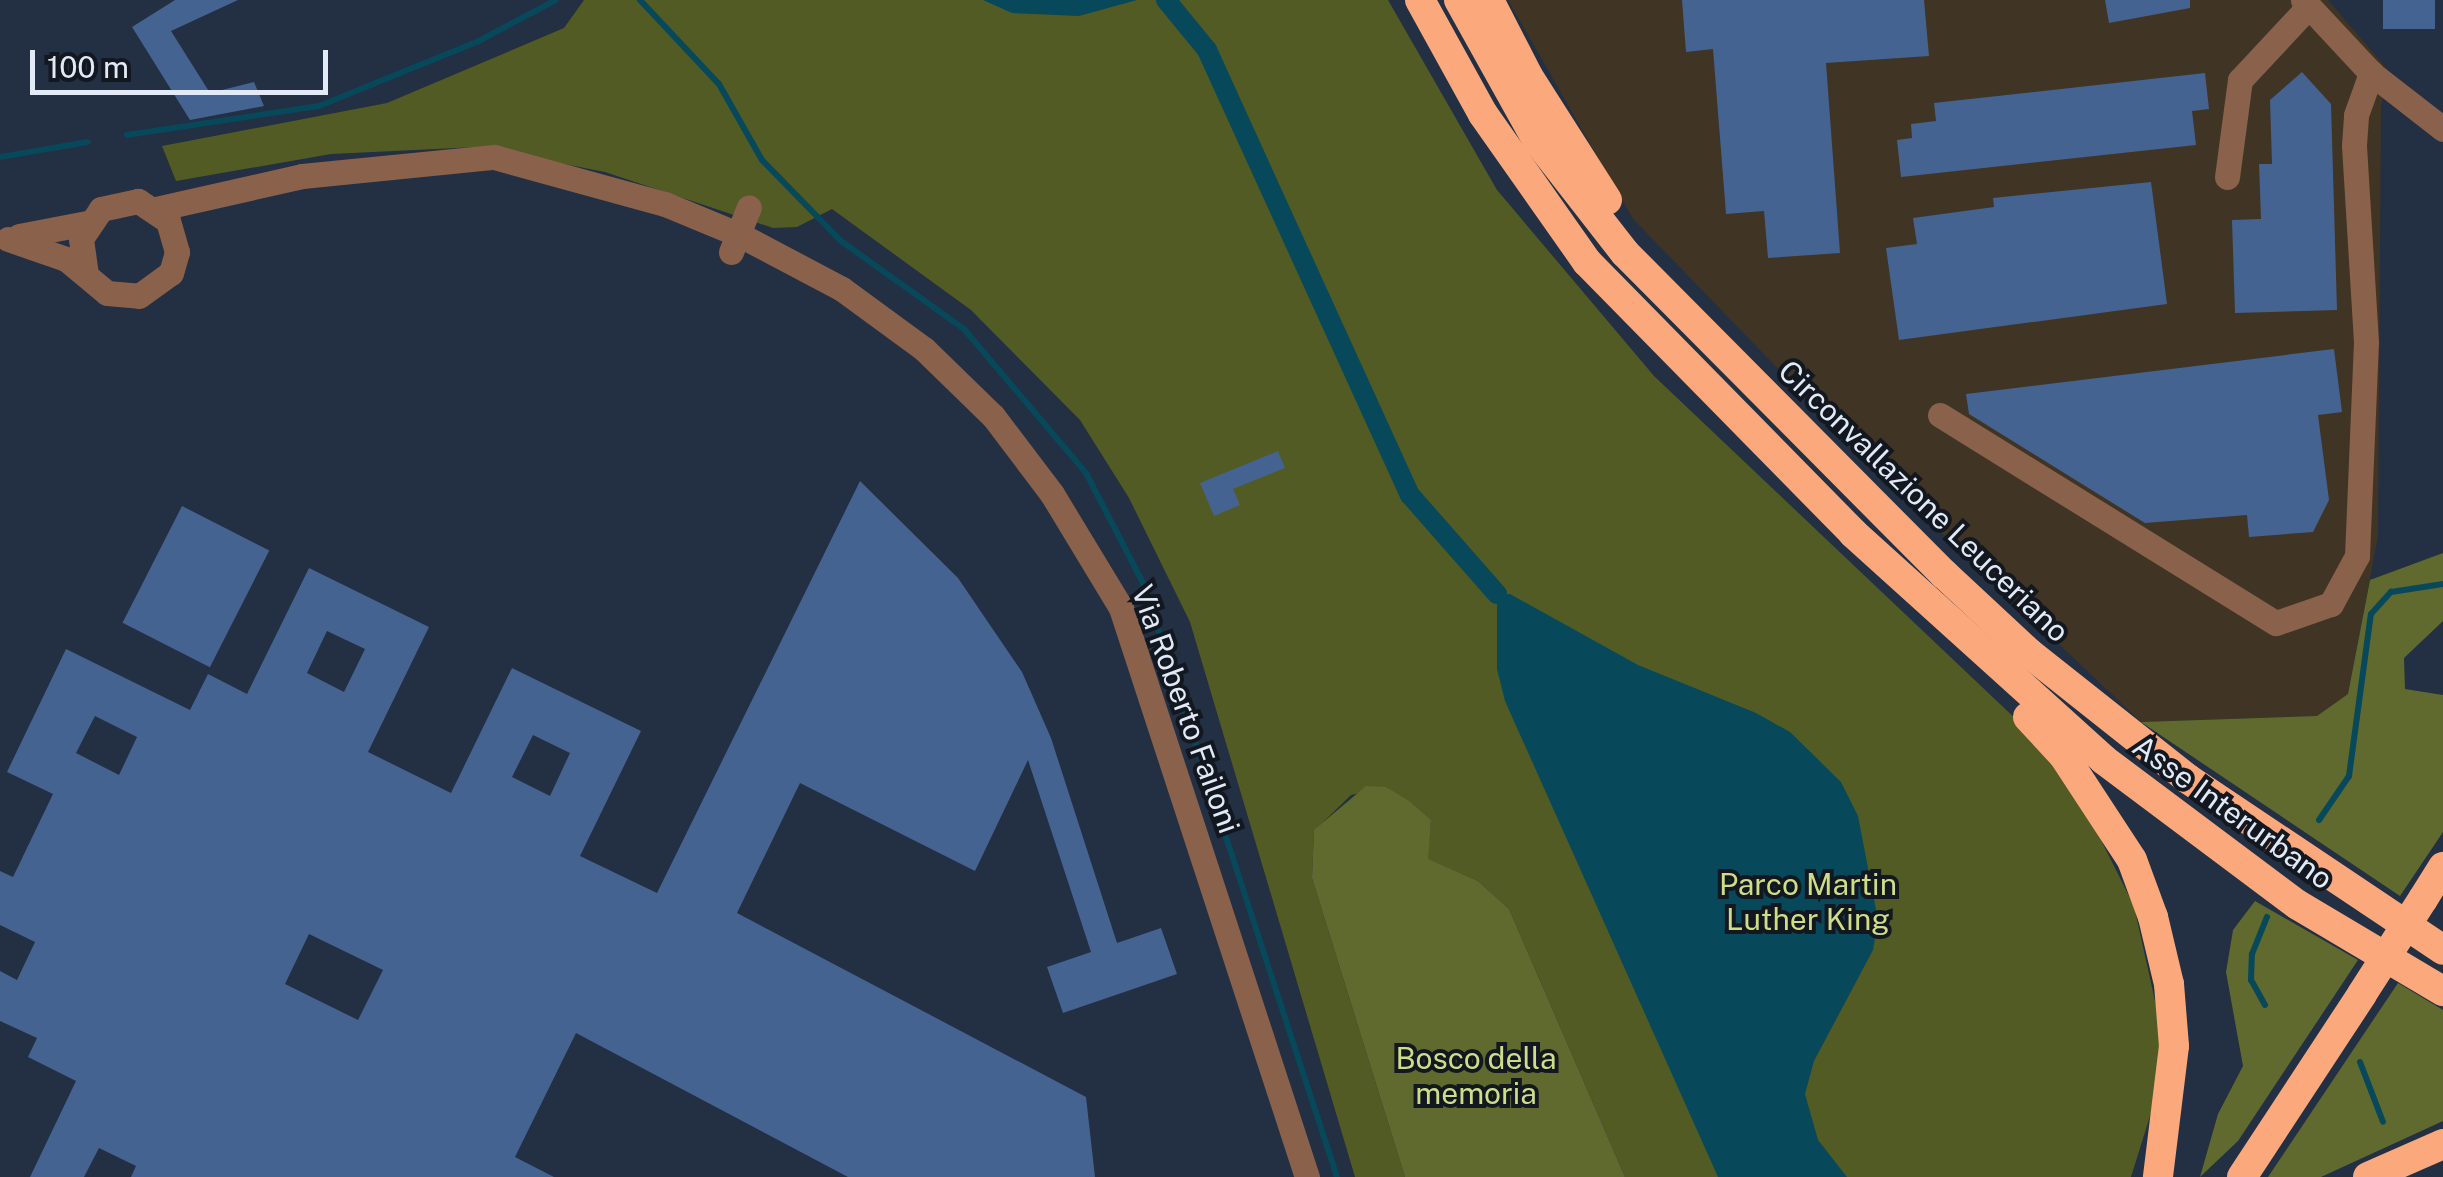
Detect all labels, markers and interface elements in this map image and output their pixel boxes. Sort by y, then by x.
scale bar [35,30,332,92]
text: 100 m [47,49,129,85]
street label: Circonvallazione Leuceriano [1771,353,2077,649]
street label: Via Roberto Failoni [1124,580,1248,838]
street label: Asse Interurbano [2126,727,2340,897]
park label: Parco Martin Luther King [1719,866,1897,936]
park label: Bosco della memoria [1395,1040,1557,1110]

